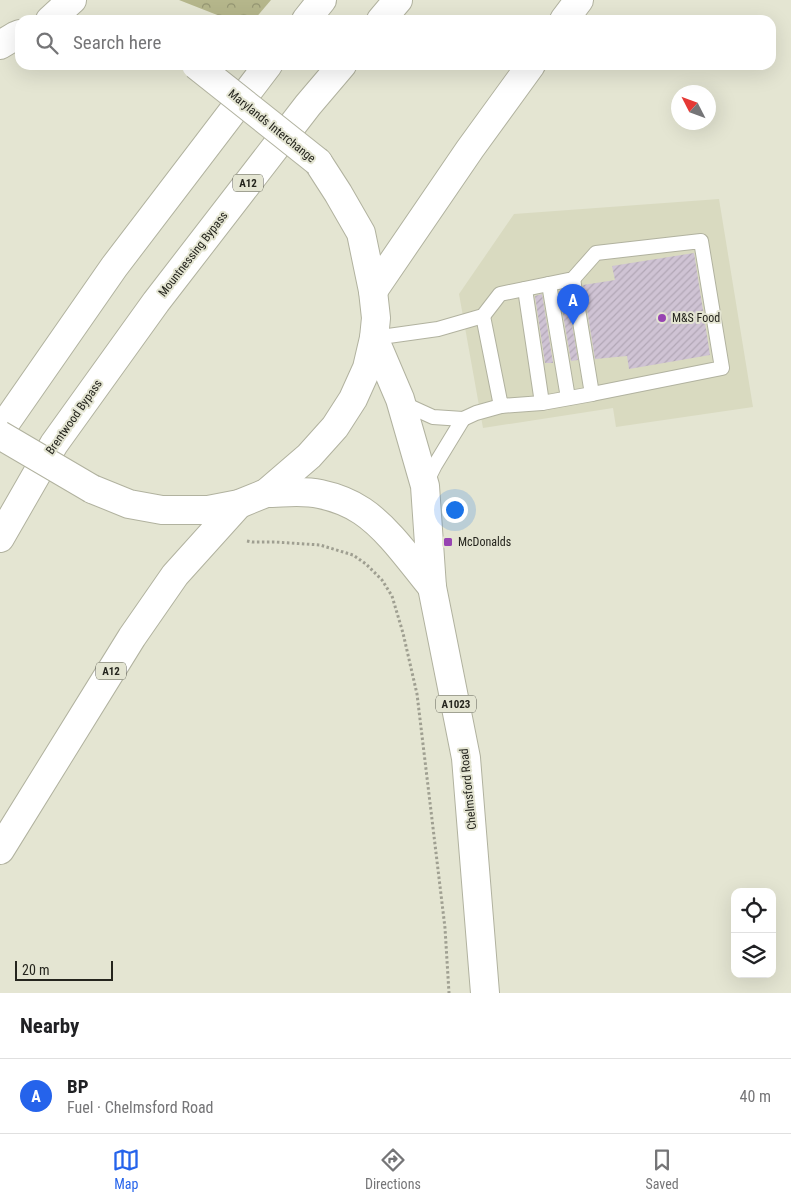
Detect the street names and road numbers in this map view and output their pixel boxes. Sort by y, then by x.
street label: Marylands Interchange [226,87,319,166]
road number: A12 [233,174,263,192]
street label: Mountnessing Bypass [155,209,231,299]
street label: Brentwood Bypass [43,377,105,457]
road number: A12 [96,662,126,679]
road number: A1023 [436,696,476,712]
street label: Chelmsford Road [457,748,479,830]

